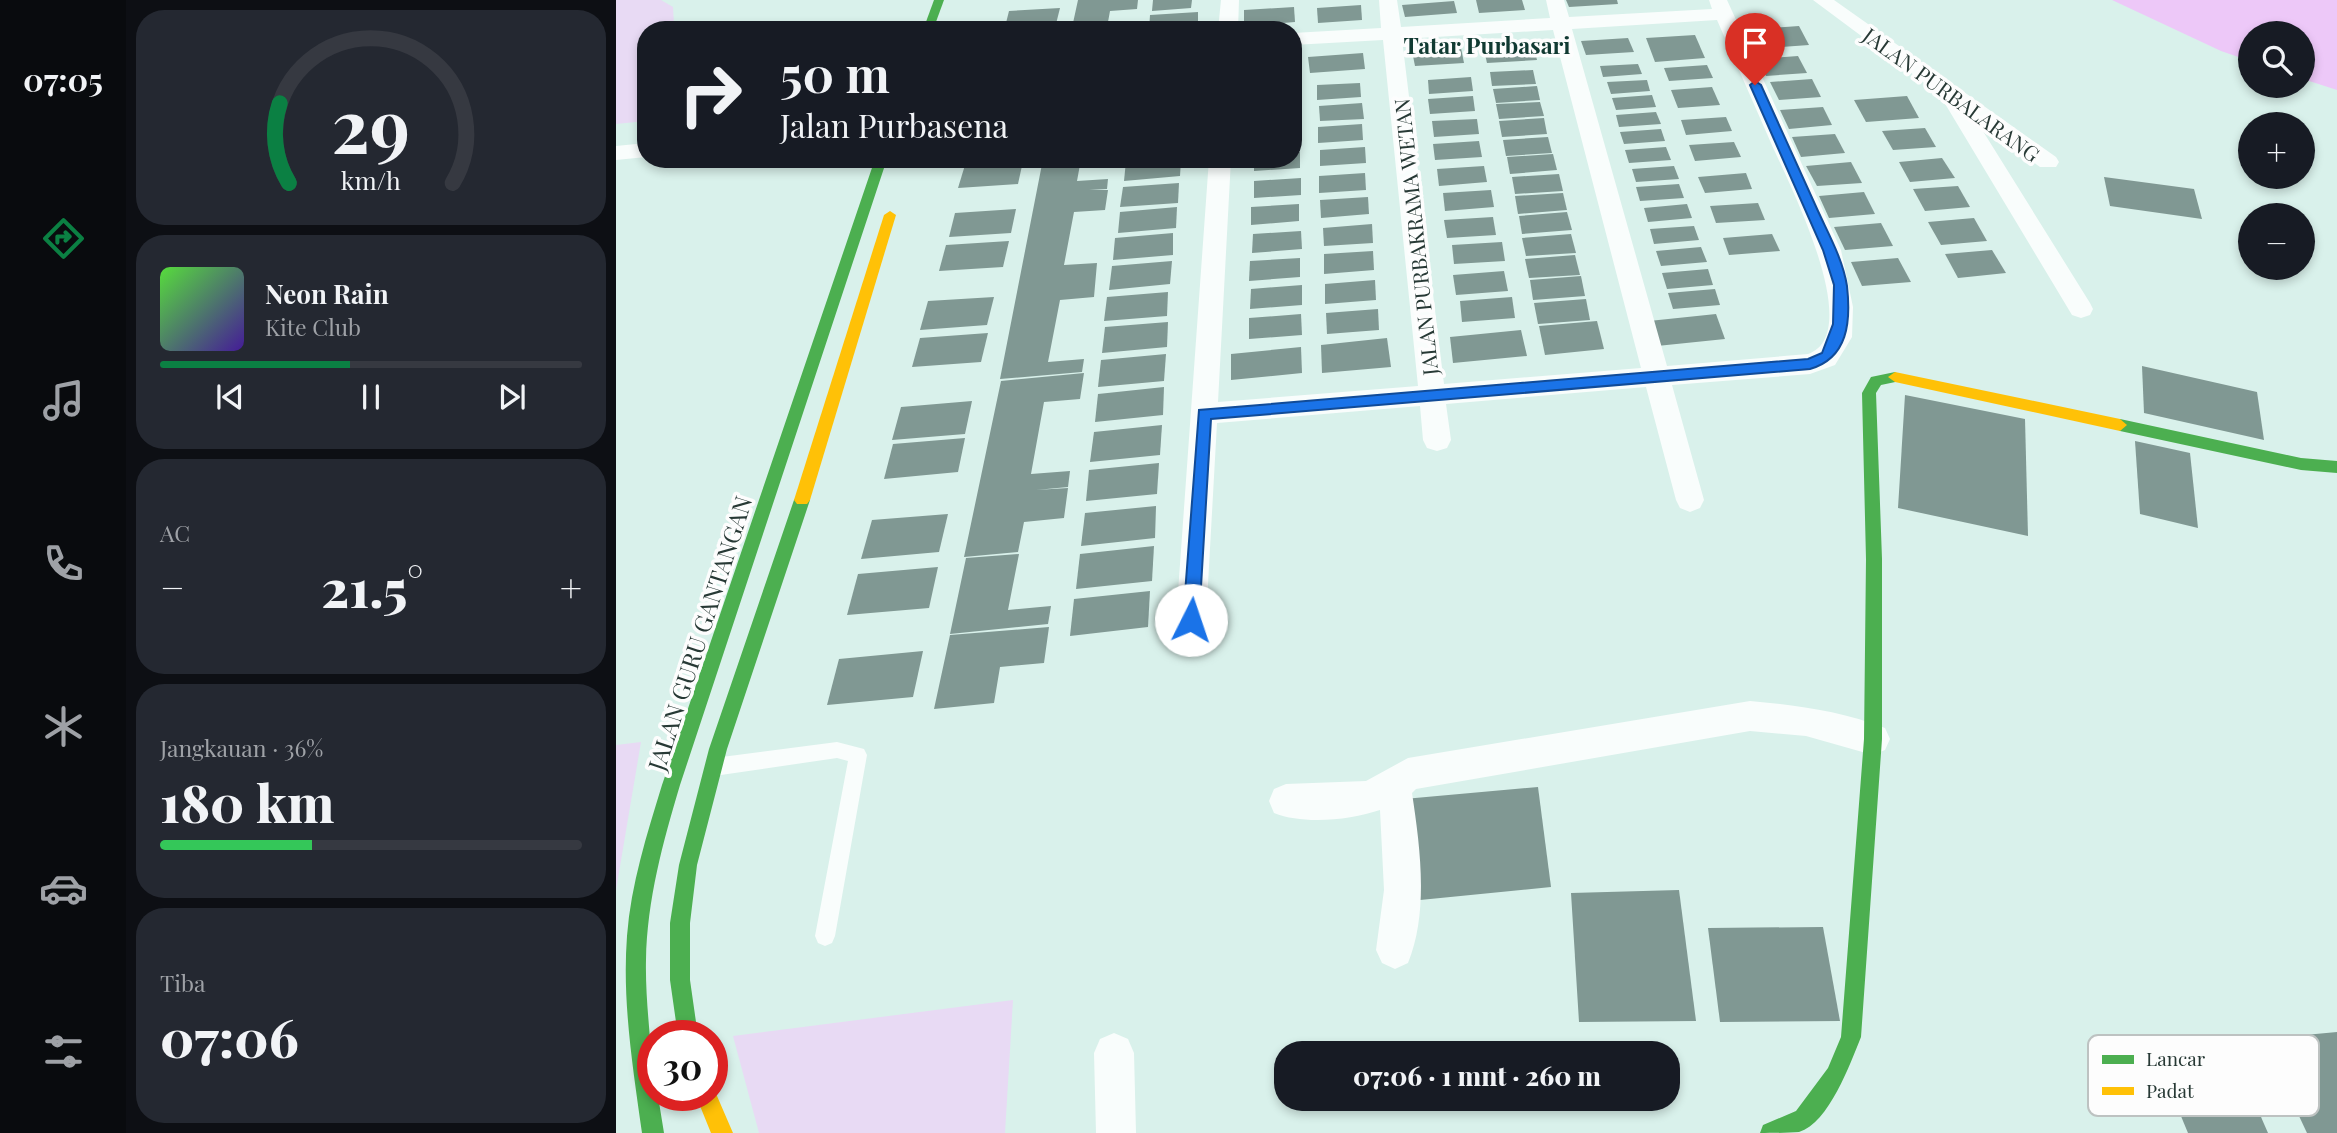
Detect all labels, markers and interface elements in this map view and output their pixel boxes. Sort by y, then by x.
pin [1725,13,1785,85]
street label: JALAN PURBALARANG [1857,20,2046,168]
map controls [2238,21,2315,280]
button: search [2238,21,2315,98]
icon: arrive [1736,24,1774,62]
district label: Tatar Purbasari [1403,29,1571,60]
text: 50 m [780,40,890,105]
icon: right [665,49,756,140]
text: 07:05 [23,57,103,100]
text: 29 [332,75,410,172]
street label: JALAN PURBAKRAMA WETAN [1387,97,1444,378]
text: Jalan Purbasena [780,103,1008,146]
button: + [2238,112,2315,189]
text: km/h [341,163,401,196]
button: − [2238,203,2315,280]
icon: directions [39,214,88,263]
text: Neon Rain [265,276,389,311]
text: Kite Club [265,311,361,342]
icon: music [39,376,88,425]
icon: previous [211,378,249,416]
icon: pause [352,378,390,416]
icon: next [493,378,531,416]
street label: JALAN GURU GANTANGAN [639,492,759,775]
text: AC [160,517,190,548]
icon: phone [39,539,88,588]
text: 21.5° [321,552,423,621]
text: − [160,561,185,612]
text: + [560,561,582,612]
position arrow [1154,583,1228,657]
icon: climate [39,702,88,751]
text: Jangkauan · 36% [160,732,323,763]
text: 180 km [160,767,334,836]
icon: car [39,864,88,913]
text: Tiba [160,967,205,998]
text: 07:06 [160,1002,299,1071]
speed limit sign: 30 [637,1020,728,1111]
icon: filters [39,1027,88,1076]
legend [2088,1035,2319,1116]
text: Lancar [2146,1045,2206,1071]
text: 07:06 · 1 mnt · 260 m [1353,1058,1601,1093]
text: Padat [2146,1077,2194,1103]

